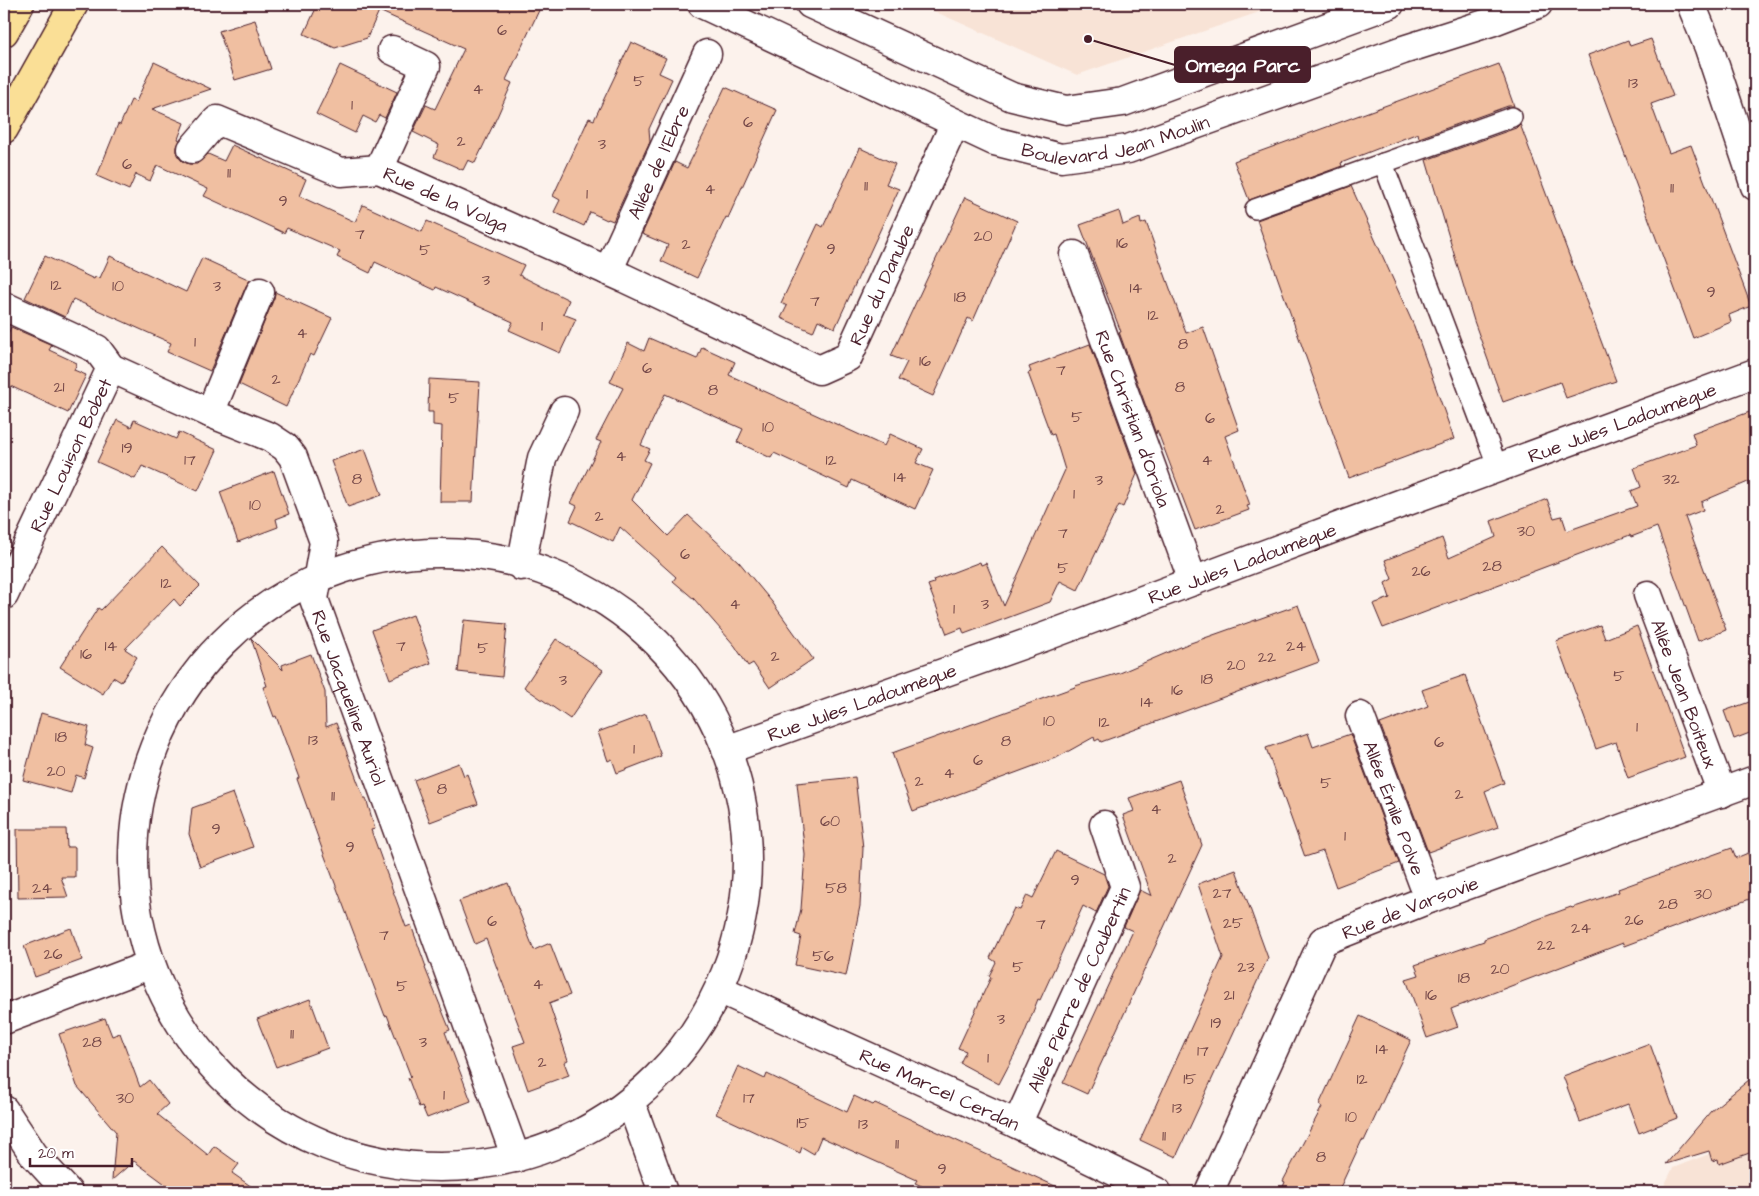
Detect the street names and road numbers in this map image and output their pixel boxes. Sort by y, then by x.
street label: Allée de l'Ebre [621,101,697,224]
street label: Boulevard Jean Moulin [1018,109,1213,173]
street label: Rue de la Volga [378,161,512,240]
street label: Rue du Danube [843,220,922,350]
street label: Rue Christian d'Oriola [1088,327,1177,512]
street label: Rue Louison Bobet [23,374,120,537]
street label: Rue Jules Ladoumègue [1524,376,1720,471]
street label: Rue Jules Ladoumègue [1145,517,1340,612]
street label: Rue Jacqueline Auriol [304,606,392,789]
street label: Allée Jean Boiteux [1643,616,1724,772]
street label: Rue Jules Ladoumègue [764,657,960,749]
street label: Allée Émile Polve [1355,737,1431,879]
street label: Rue de Varsovie [1338,870,1482,947]
street label: Allée Pierre de Coubertin [1021,883,1138,1097]
street label: Rue Marcel Cerdan [855,1042,1023,1138]

